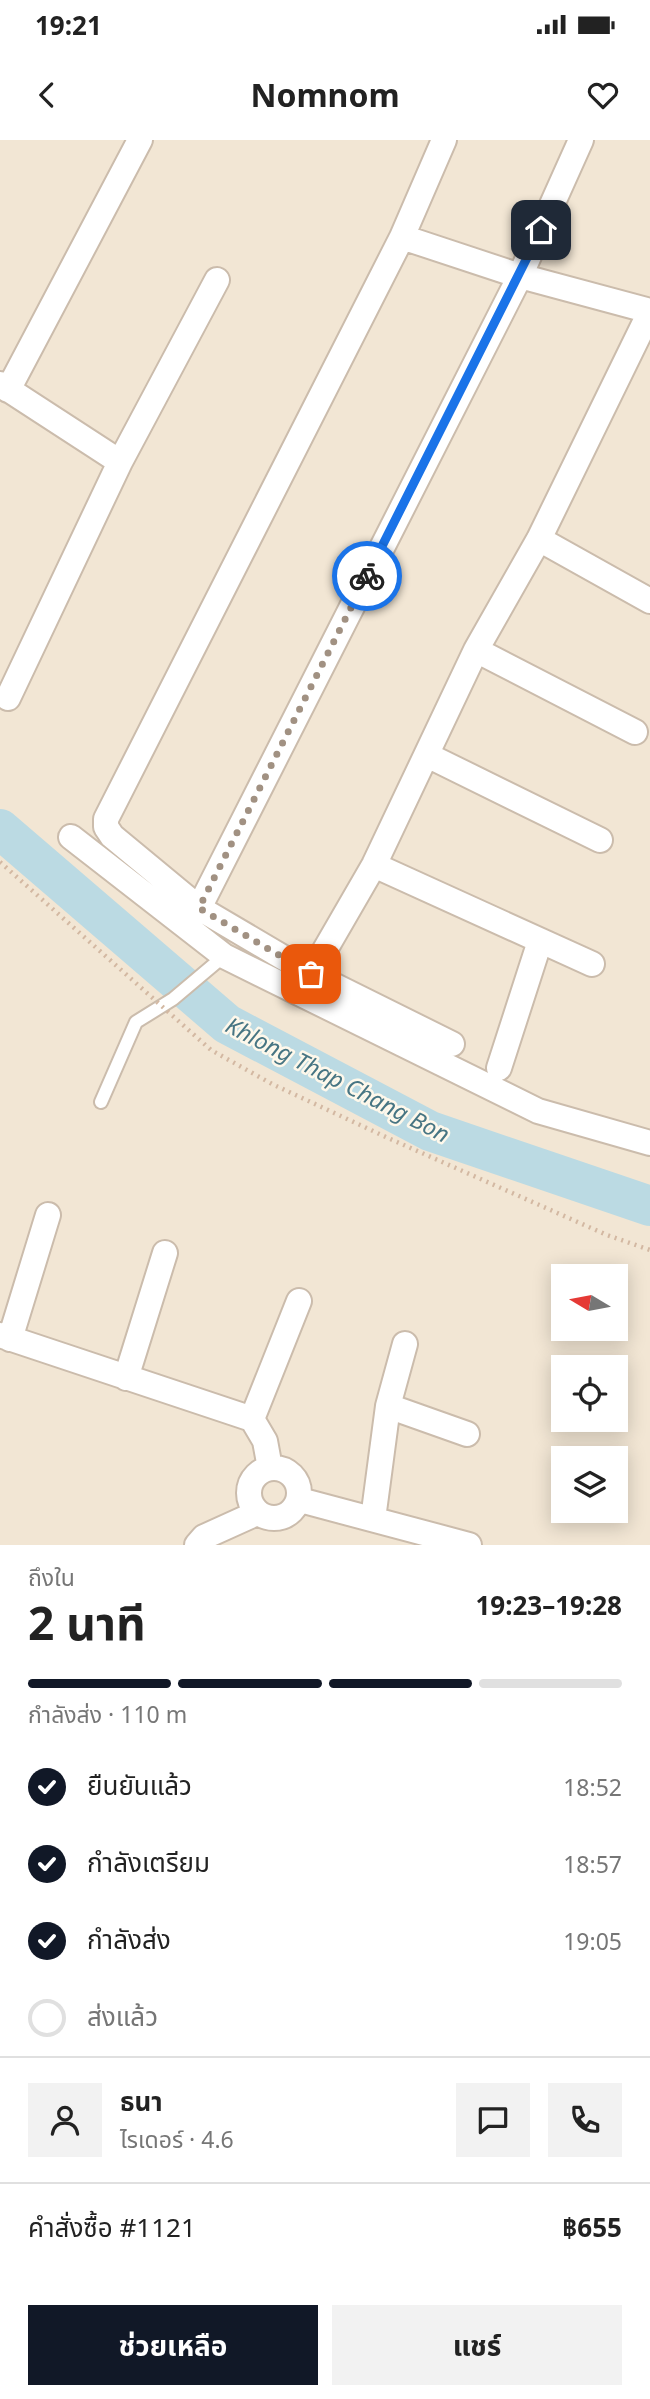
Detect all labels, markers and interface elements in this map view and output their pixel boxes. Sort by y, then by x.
text: 19:21 [35,7,102,43]
text: Nomnom [250,73,400,116]
icon: back [28,76,66,114]
icon: heart [584,76,622,114]
pin [511,200,571,260]
icon: home [522,211,560,249]
courier [332,541,402,611]
icon: bike [348,557,386,595]
pin [281,944,341,1004]
icon: bag [292,955,330,993]
water label: Khlong Thap Chang Bon [220,1009,456,1149]
north arrow [551,1264,628,1340]
map controls [551,1264,628,1523]
button: locate [551,1355,628,1432]
button: layers [551,1446,628,1523]
text: ถึงใน [28,1561,75,1593]
text: 19:23–19:28 [475,1587,622,1623]
text: 2 นาที [28,1591,146,1653]
text: กำลังส่ง · 110 m [28,1698,187,1730]
text: ยืนยันแล้ว [87,1767,192,1803]
icon: check [28,1768,66,1806]
text: 18:52 [563,1771,622,1803]
text: กำลังเตรียม [87,1844,210,1880]
icon: check [28,1845,66,1883]
text: 18:57 [563,1848,622,1880]
text: กำลังส่ง [87,1921,171,1957]
icon: check [28,1922,66,1960]
text: 19:05 [563,1925,622,1957]
text: ส่งแล้ว [87,1998,158,2034]
button: person [28,2083,102,2157]
text: ธนา [120,2083,163,2119]
button: chat [456,2083,530,2157]
button: phone [548,2083,622,2157]
text: ไรเดอร์ · 4.6 [120,2123,234,2155]
text: คำสั่งซื้อ #1121 [28,2209,196,2245]
text: ฿655 [562,2209,622,2245]
button: ช่วยเหลือ [28,2305,318,2385]
button: แชร์ [332,2305,622,2385]

